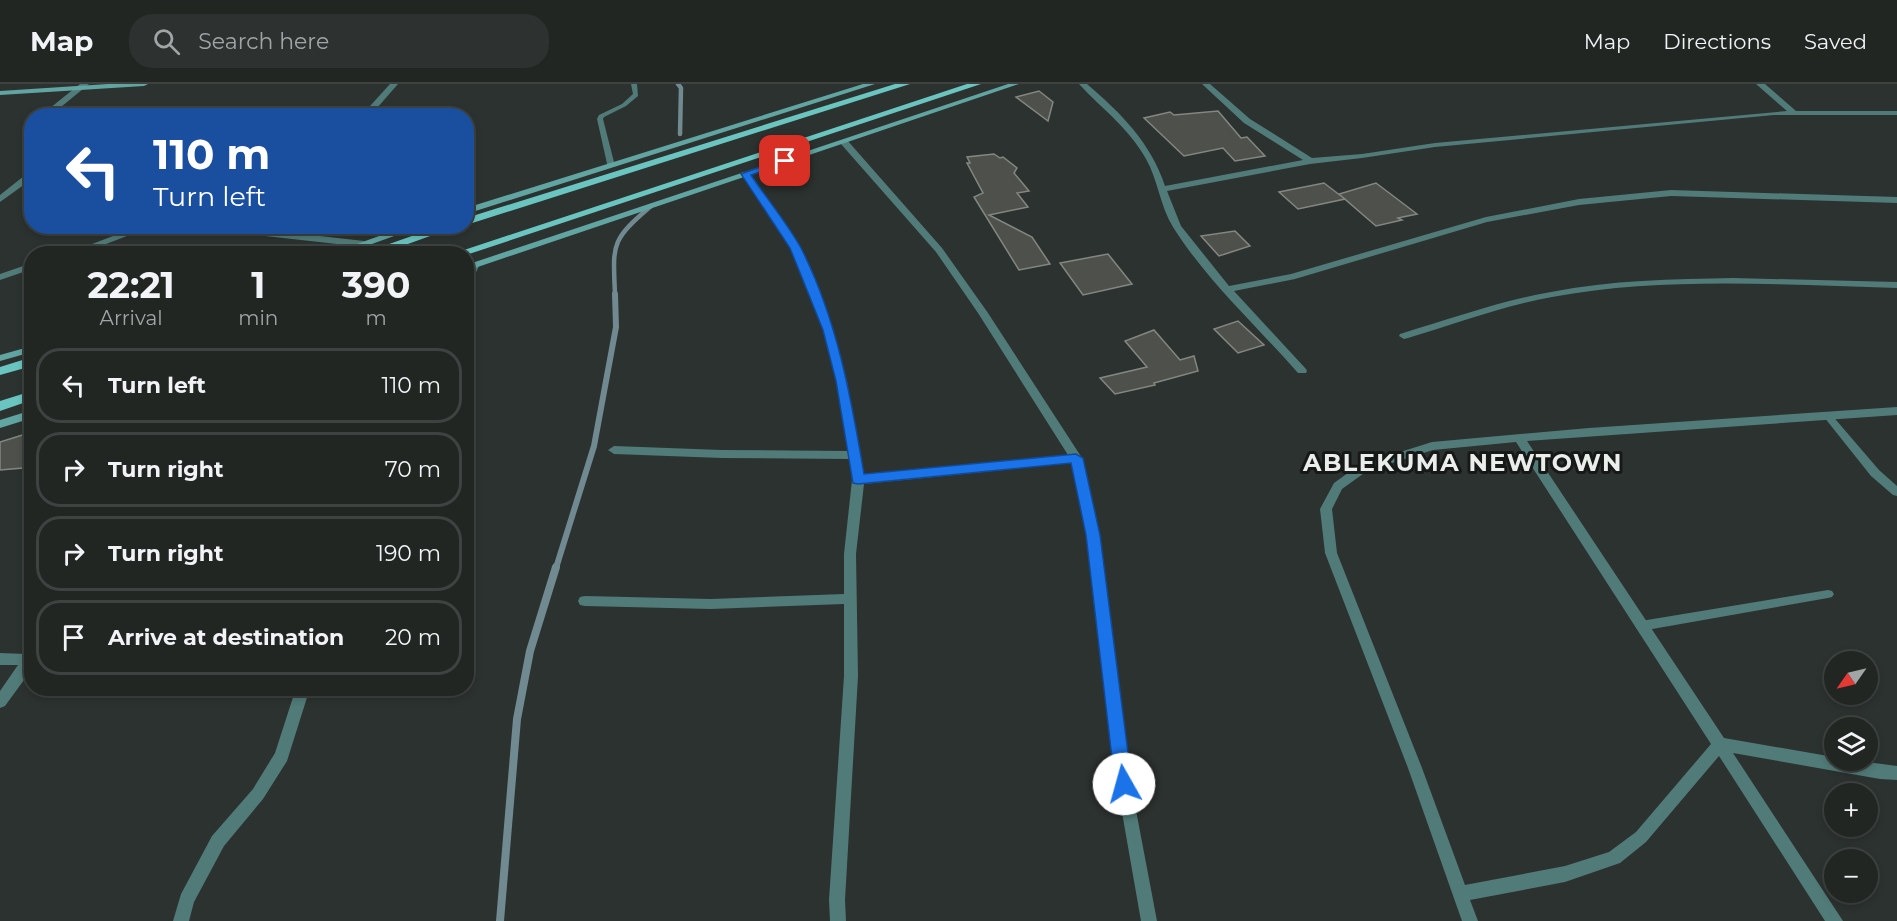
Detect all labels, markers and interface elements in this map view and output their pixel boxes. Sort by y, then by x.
search box [129,14,549,68]
text: Map [30,24,93,58]
icon: search [150,25,183,58]
text: Search here [198,28,329,55]
text: Map [1584,29,1630,54]
text: Directions [1663,29,1771,54]
text: Saved [1804,29,1867,54]
text: 110 m [153,128,270,180]
icon: left [54,132,132,210]
pin [759,135,810,186]
icon: arrive [768,144,801,177]
text: Turn left [153,180,266,213]
text: 22:21 [87,263,175,307]
text: 1 [251,263,265,307]
text: 390 [342,263,411,307]
text: Arrival [100,306,163,330]
text: min [238,306,278,330]
text: m [366,306,387,330]
icon: left [57,369,90,402]
text: Turn left [108,372,206,399]
text: 110 m [381,372,441,399]
district label: ABLEKUMA NEWTOWN [1302,448,1623,477]
icon: right [57,453,90,486]
text: Turn right [108,456,223,483]
text: 70 m [385,456,441,483]
icon: right [57,537,90,570]
text: Turn right [108,540,223,567]
text: 190 m [376,540,441,567]
icon: arrive [57,621,90,654]
text: Arrive at destination [108,624,344,651]
text: 20 m [385,624,441,651]
north arrow [1824,651,1878,705]
map controls [1824,651,1878,903]
button: layers [1824,717,1878,771]
position arrow [1092,752,1156,816]
button: + [1824,783,1878,837]
button: − [1824,849,1878,903]

